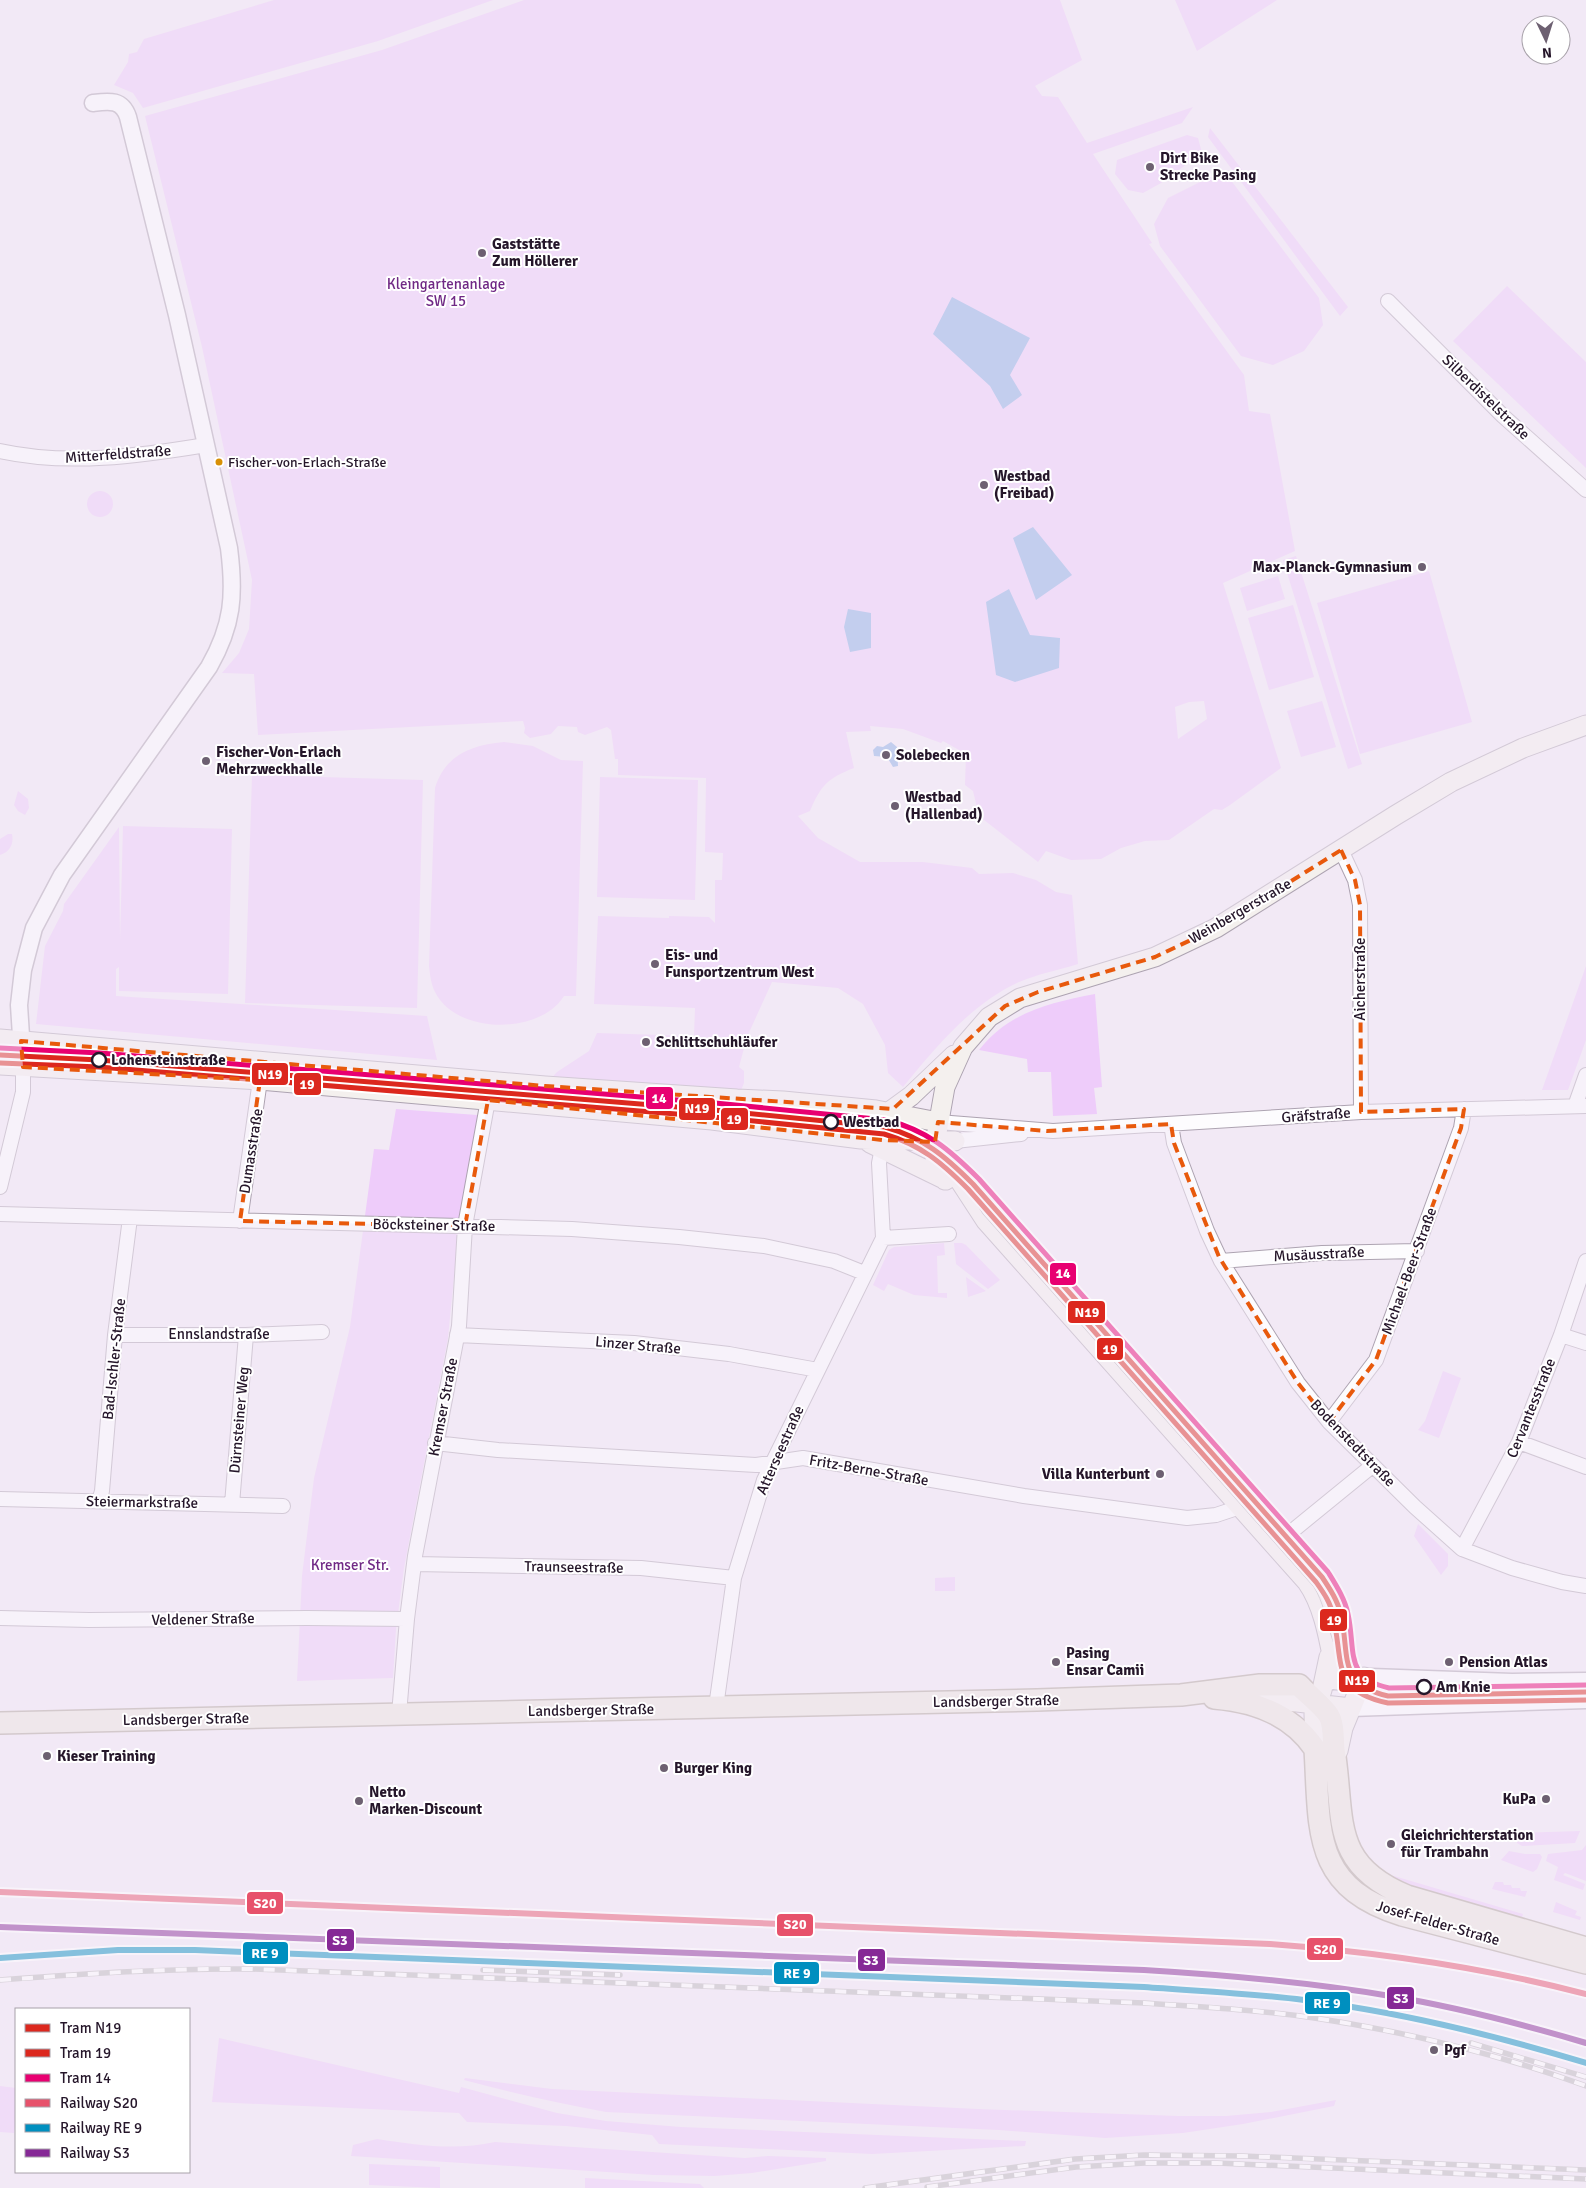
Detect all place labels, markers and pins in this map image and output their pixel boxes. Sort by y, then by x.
place label: Dirt Bike Strecke Pasing [1160,149,1256,184]
marker: Dirt Bike Strecke Pasing [1144,161,1156,173]
place label: Gaststätte Zum Höllerer [492,235,578,270]
marker: Gaststätte Zum Höllerer [476,247,488,259]
place label: Fischer-von-Erlach-Straße [228,454,386,471]
marker: Fischer-von-Erlach-Straße [214,457,224,467]
place label: Westbad (Freibad) [994,467,1054,502]
marker: Westbad (Freibad) [978,479,990,491]
place label: Max-Planck-Gymnasium [1253,558,1412,576]
marker: Max-Planck-Gymnasium [1416,561,1428,573]
place label: Fischer-Von-Erlach Mehrzweckhalle [216,743,341,778]
place label: Solebecken [896,746,970,764]
marker: Solebecken [880,749,892,761]
marker: Fischer-Von-Erlach Mehrzweckhalle [200,755,212,767]
place label: Westbad (Hallenbad) [905,788,983,823]
marker: Westbad (Hallenbad) [889,800,901,812]
place label: Eis- und Funsportzentrum West [665,946,814,981]
marker: Eis- und Funsportzentrum West [649,958,661,970]
place label: Schlittschuhläufer [656,1033,778,1051]
marker: Schlittschuhläufer [640,1036,652,1048]
place label: Lohensteinstraße [111,1051,226,1069]
marker: Lohensteinstraße [91,1052,107,1068]
place label: Westbad [843,1113,899,1131]
marker: Westbad [823,1114,839,1130]
place label: Villa Kunterbunt [1042,1465,1150,1483]
marker: Villa Kunterbunt [1154,1468,1166,1480]
place label: Pasing Ensar Camii [1066,1644,1144,1679]
place label: Pension Atlas [1459,1653,1548,1671]
marker: Pasing Ensar Camii [1050,1656,1062,1668]
marker: Pension Atlas [1443,1656,1455,1668]
place label: Am Knie [1436,1678,1490,1696]
marker: Am Knie [1416,1679,1432,1695]
place label: Kieser Training [57,1747,156,1765]
marker: Kieser Training [41,1750,53,1762]
place label: Burger King [674,1759,752,1777]
marker: Burger King [658,1762,670,1774]
place label: Netto Marken-Discount [369,1783,482,1818]
place label: KuPa [1502,1790,1536,1808]
marker: KuPa [1540,1793,1552,1805]
marker: Netto Marken-Discount [353,1795,365,1807]
place label: Gleichrichterstation für Trambahn [1400,1826,1533,1861]
marker: Gleichrichterstation für Trambahn [1385,1838,1397,1850]
place label: Pgf [1444,2041,1468,2059]
marker: Pgf [1428,2044,1440,2056]

